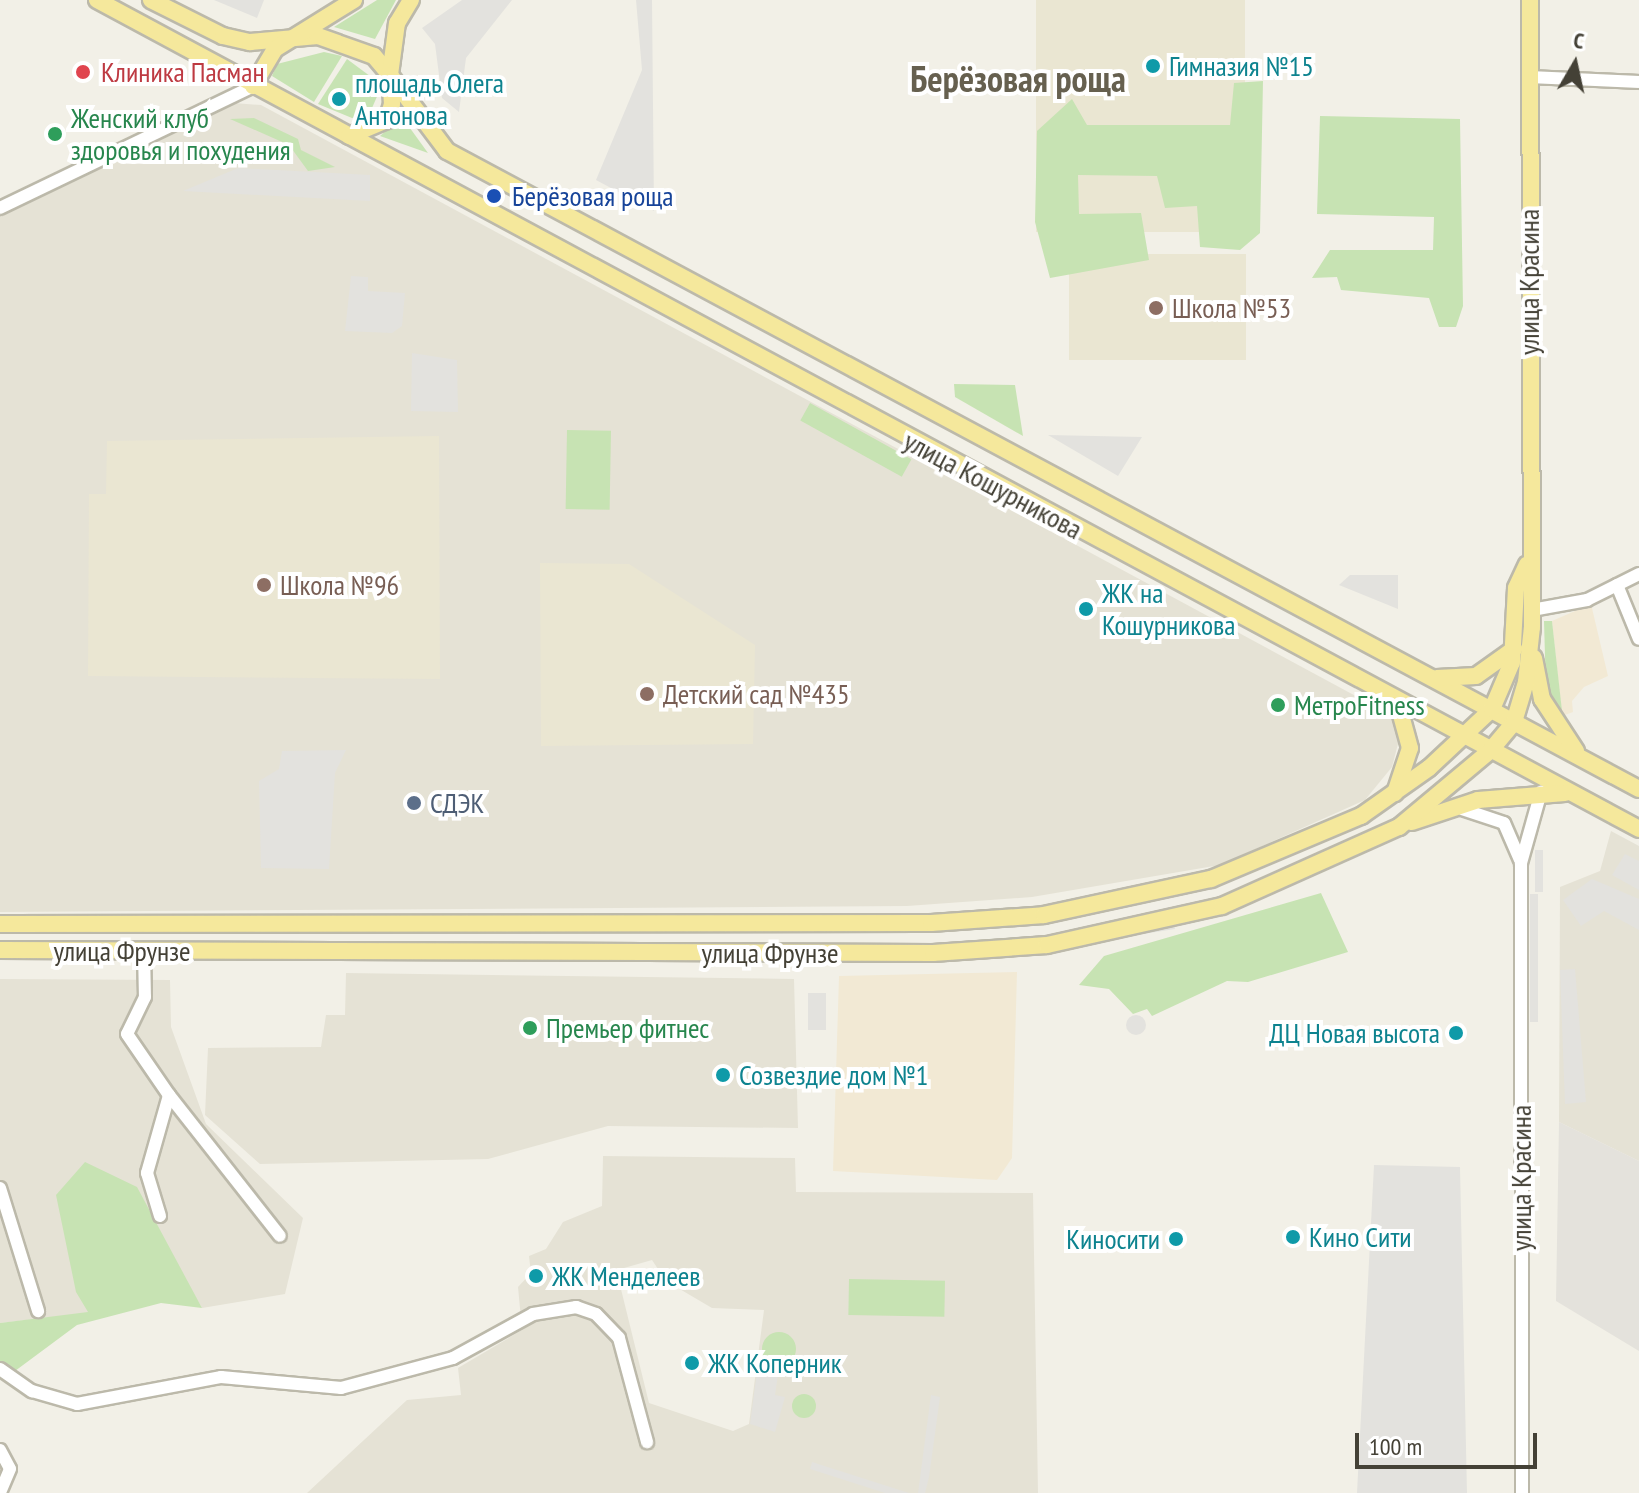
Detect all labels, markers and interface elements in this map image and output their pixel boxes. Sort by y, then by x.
north arrow [1535,24,1615,104]
text: С [1572,26,1586,55]
place label: Гимназия №15 [1169,49,1314,83]
place label: Клиника Пасман [101,55,265,89]
district label: Берёзовая роща [910,57,1126,101]
marker: Гимназия №15 [1144,57,1162,75]
marker: Клиника Пасман [72,61,94,83]
place label: площадь Олега Антонова [355,66,505,132]
marker: площадь Олега Антонова [330,90,348,108]
place label: Женский клуб здоровья и похудения [71,101,291,167]
marker: Женский клуб здоровья и похудения [46,125,64,143]
place label: Берёзовая роща [512,179,673,213]
marker: Берёзовая роща [483,185,505,207]
street label: улица Красина [1512,209,1546,355]
place label: Школа №53 [1172,291,1291,325]
marker: Школа №53 [1147,299,1165,317]
street label: улица Кошурникова [898,424,1088,546]
place label: Школа №96 [280,568,399,602]
marker: Школа №96 [255,576,273,594]
place label: ЖК на Кошурникова [1102,576,1236,642]
marker: ЖК на Кошурникова [1077,600,1095,618]
place label: Детский сад №435 [663,677,850,711]
marker: Детский сад №435 [638,685,656,703]
place label: МетроFitness [1294,688,1425,722]
marker: МетроFitness [1269,696,1287,714]
place label: СДЭК [430,786,484,820]
marker: СДЭК [405,794,423,812]
street label: улица Фрунзе [53,934,191,968]
street label: улица Фрунзе [701,936,839,970]
place label: Премьер фитнес [546,1011,709,1045]
place label: ДЦ Новая высота [1269,1016,1440,1050]
marker: Премьер фитнес [521,1019,539,1037]
marker: ДЦ Новая высота [1447,1024,1465,1042]
place label: Созвездие дом №1 [739,1058,928,1092]
marker: Созвездие дом №1 [714,1066,732,1084]
street label: улица Красина [1504,1105,1538,1251]
place label: Кино Сити [1309,1220,1412,1254]
place label: Киносити [1066,1222,1160,1256]
marker: Кино Сити [1284,1228,1302,1246]
marker: Киносити [1167,1230,1185,1248]
place label: ЖК Менделеев [552,1259,701,1293]
marker: ЖК Менделеев [527,1267,545,1285]
place label: ЖК Коперник [708,1346,842,1380]
marker: ЖК Коперник [683,1354,701,1372]
scale bar [1359,1417,1541,1467]
text: 100 m [1369,1431,1422,1462]

